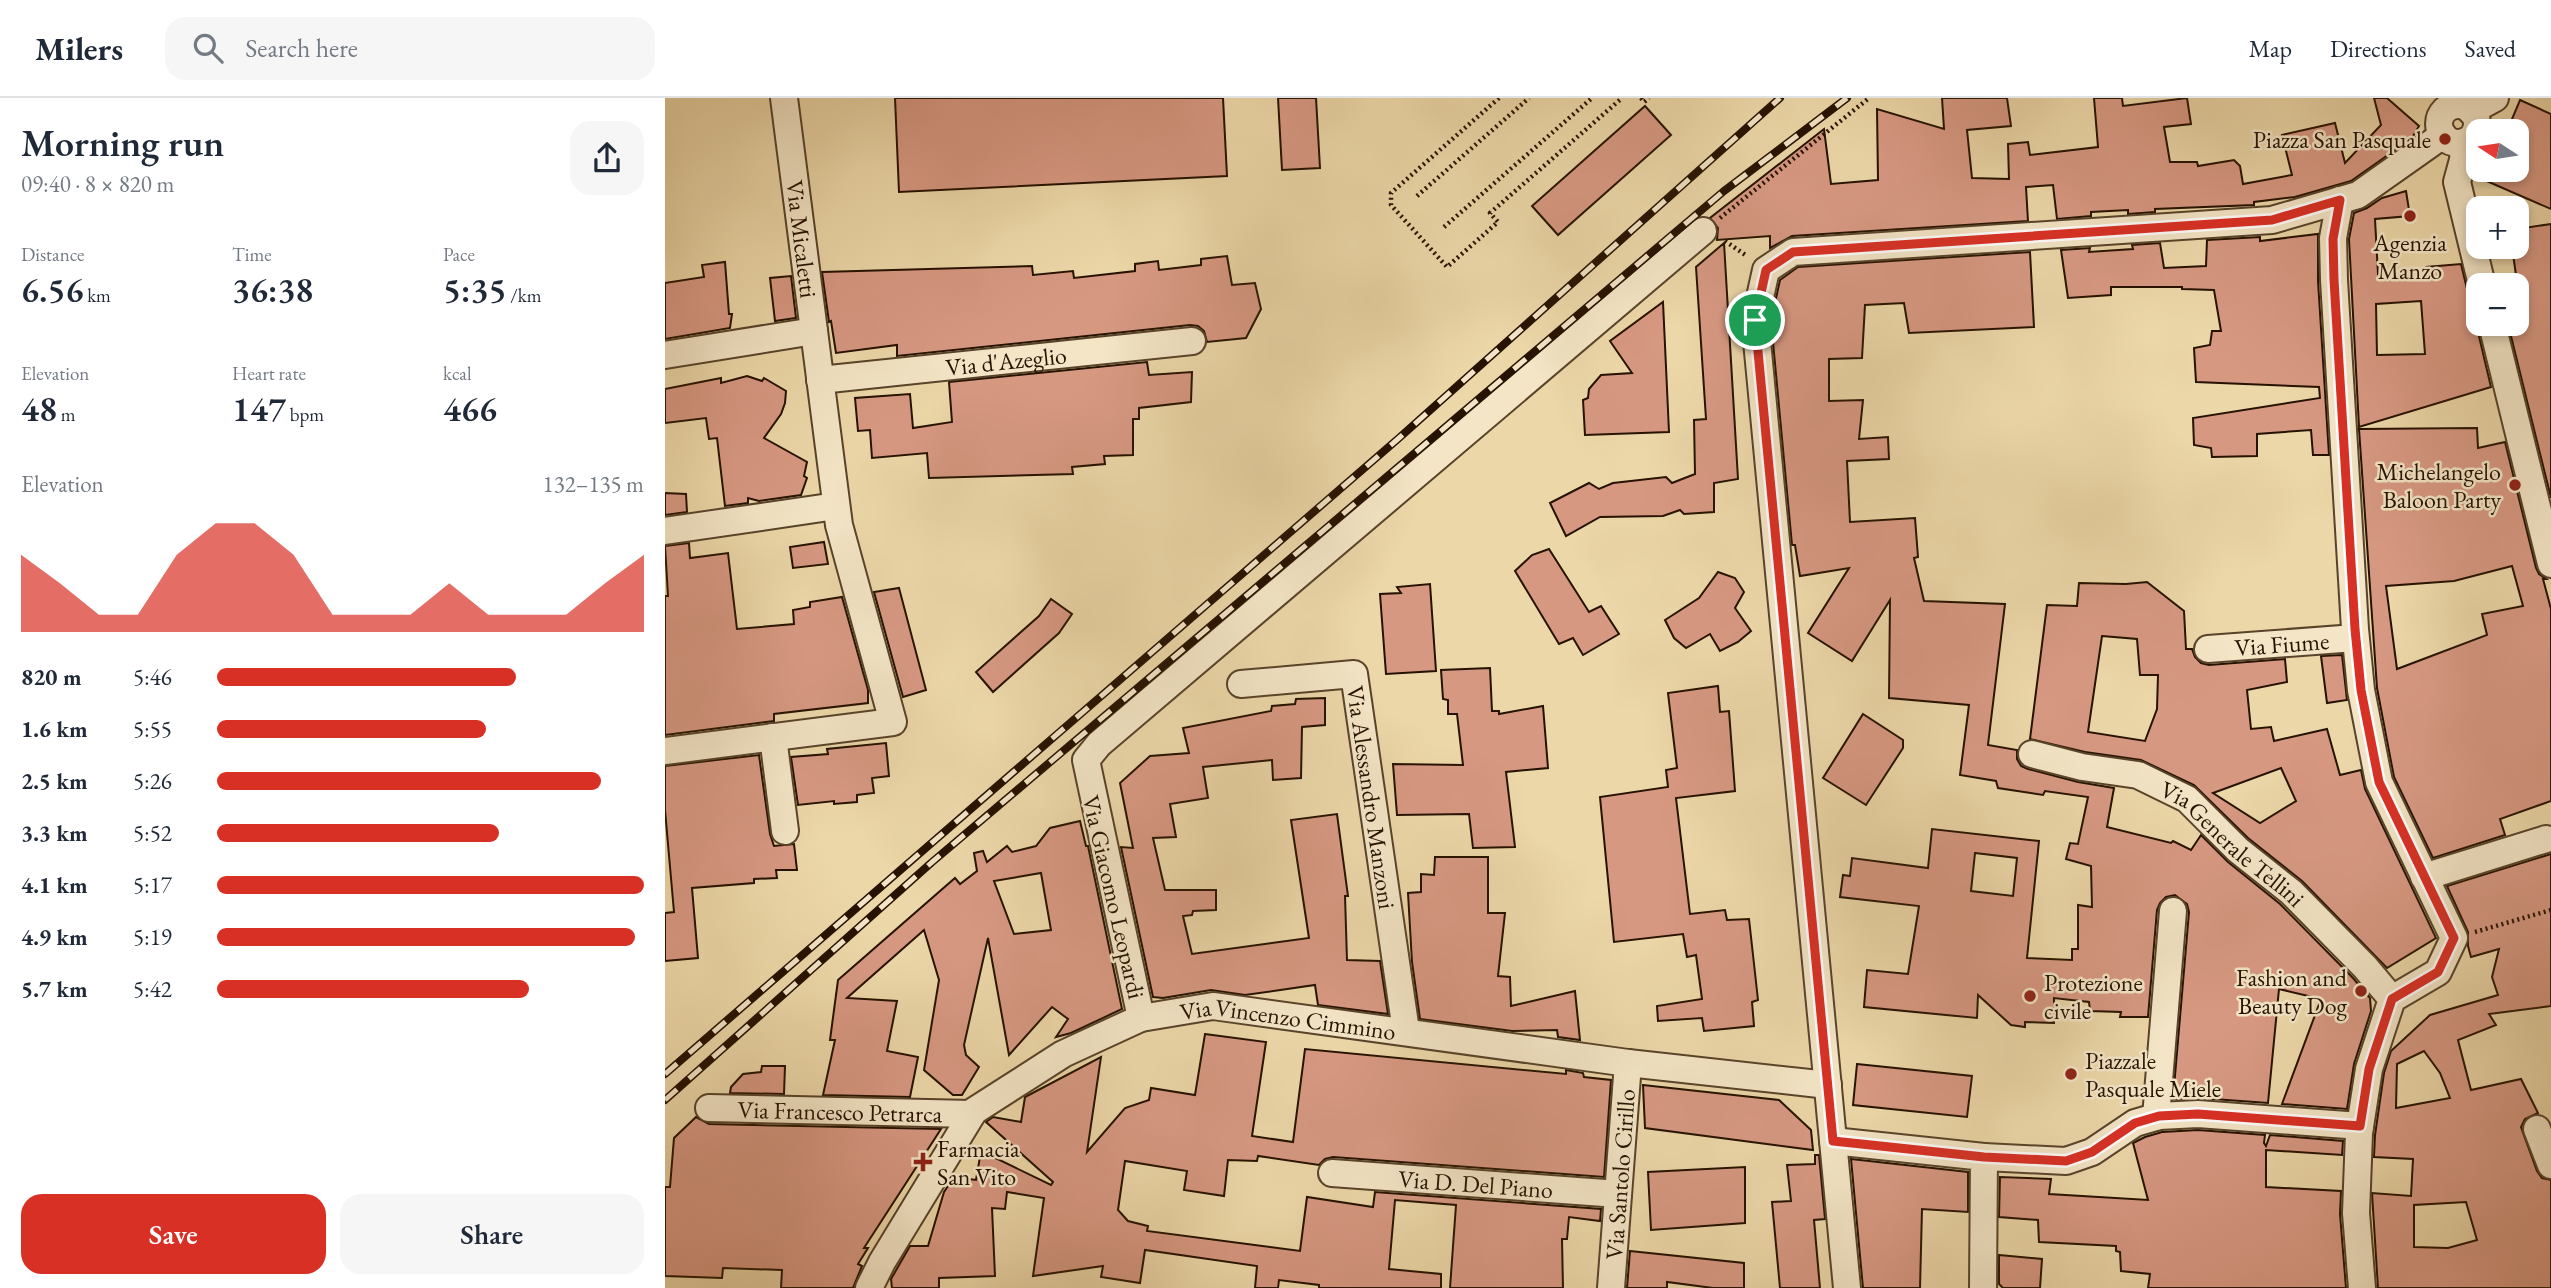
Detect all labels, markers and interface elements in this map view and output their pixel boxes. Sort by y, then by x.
search box [165,17,655,80]
text: Milers [35,27,123,70]
icon: search [189,29,227,67]
text: Search here [245,31,358,65]
text: Map [2249,33,2292,64]
text: Directions [2330,33,2427,64]
text: Saved [2465,33,2516,64]
text: Morning run [21,118,224,167]
north arrow [2466,119,2529,182]
map controls [2466,119,2529,336]
button: share [570,121,644,195]
place label: Piazza San Pasquale [2253,124,2431,155]
marker: Piazza San Pasquale [2437,131,2453,147]
text: 09:40 · 8 × 820 m [21,169,174,199]
street label: Via Micaletti [779,178,825,300]
button: + [2466,196,2529,259]
marker: Agenzia Manzo [2402,208,2418,224]
place label: Agenzia Manzo [2372,227,2447,286]
text: Distance [21,242,84,267]
text: Time [232,242,272,267]
text: Pace [443,242,475,267]
text: 6.56 [21,267,83,312]
text: 36:38 [232,267,313,312]
text: 5:35 [443,267,506,312]
button: − [2466,273,2529,336]
text: km [83,283,111,308]
text: /km [506,283,541,308]
pin [1725,290,1785,350]
icon: arrive [1736,301,1774,339]
street label: Via d'Azeglio [944,339,1068,382]
text: Elevation [21,361,89,386]
text: Heart rate [232,361,306,386]
text: kcal [443,361,472,386]
text: 48 [21,386,57,431]
text: 147 [232,386,286,431]
text: 466 [443,386,497,431]
text: m [57,402,76,427]
text: bpm [286,402,324,427]
place label: Michelangelo Baloon Party [2377,456,2501,515]
text: Elevation [21,469,104,499]
text: 132–135 m [543,469,644,499]
marker: Michelangelo Baloon Party [2507,477,2523,493]
street label: Via Fiume [2233,624,2330,662]
text: 820 m [21,662,82,692]
text: 5:46 [133,662,172,692]
street label: Via Alessandro Manzoni [1340,684,1404,911]
text: 1.6 km [21,714,88,744]
text: 5:55 [133,714,172,744]
text: 2.5 km [21,766,88,796]
text: 5:26 [133,766,172,796]
street label: Via Generale Tellini [2156,773,2312,913]
street label: Via Giacomo Leopardi [1076,792,1153,1002]
text: 3.3 km [21,818,88,848]
text: 5:52 [133,818,172,848]
text: 4.1 km [21,870,88,900]
text: 5:17 [133,870,172,900]
text: 4.9 km [21,922,88,952]
text: 5:19 [133,922,172,952]
place label: Fashion and Beauty Dog [2236,962,2348,1021]
place label: Protezione civile [2044,967,2143,1026]
text: 5.7 km [21,974,88,1004]
text: 5:42 [133,974,172,1004]
marker: Fashion and Beauty Dog [2353,983,2369,999]
marker: Protezione civile [2022,988,2038,1004]
street label: Via Vincenzo Cimmino [1177,990,1398,1046]
place label: Piazzale Pasquale Miele [2085,1045,2221,1104]
marker: Piazzale Pasquale Miele [2063,1066,2079,1082]
street label: Via Santolo Cirillo [1598,1088,1642,1261]
street label: Via Francesco Petrarca [737,1093,943,1129]
place label: Farmacia San Vito [937,1133,1020,1192]
marker: Farmacia San Vito [915,1154,931,1170]
street label: Via D. Del Piano [1397,1162,1554,1205]
button: Save [21,1194,326,1274]
button: Share [340,1194,644,1274]

